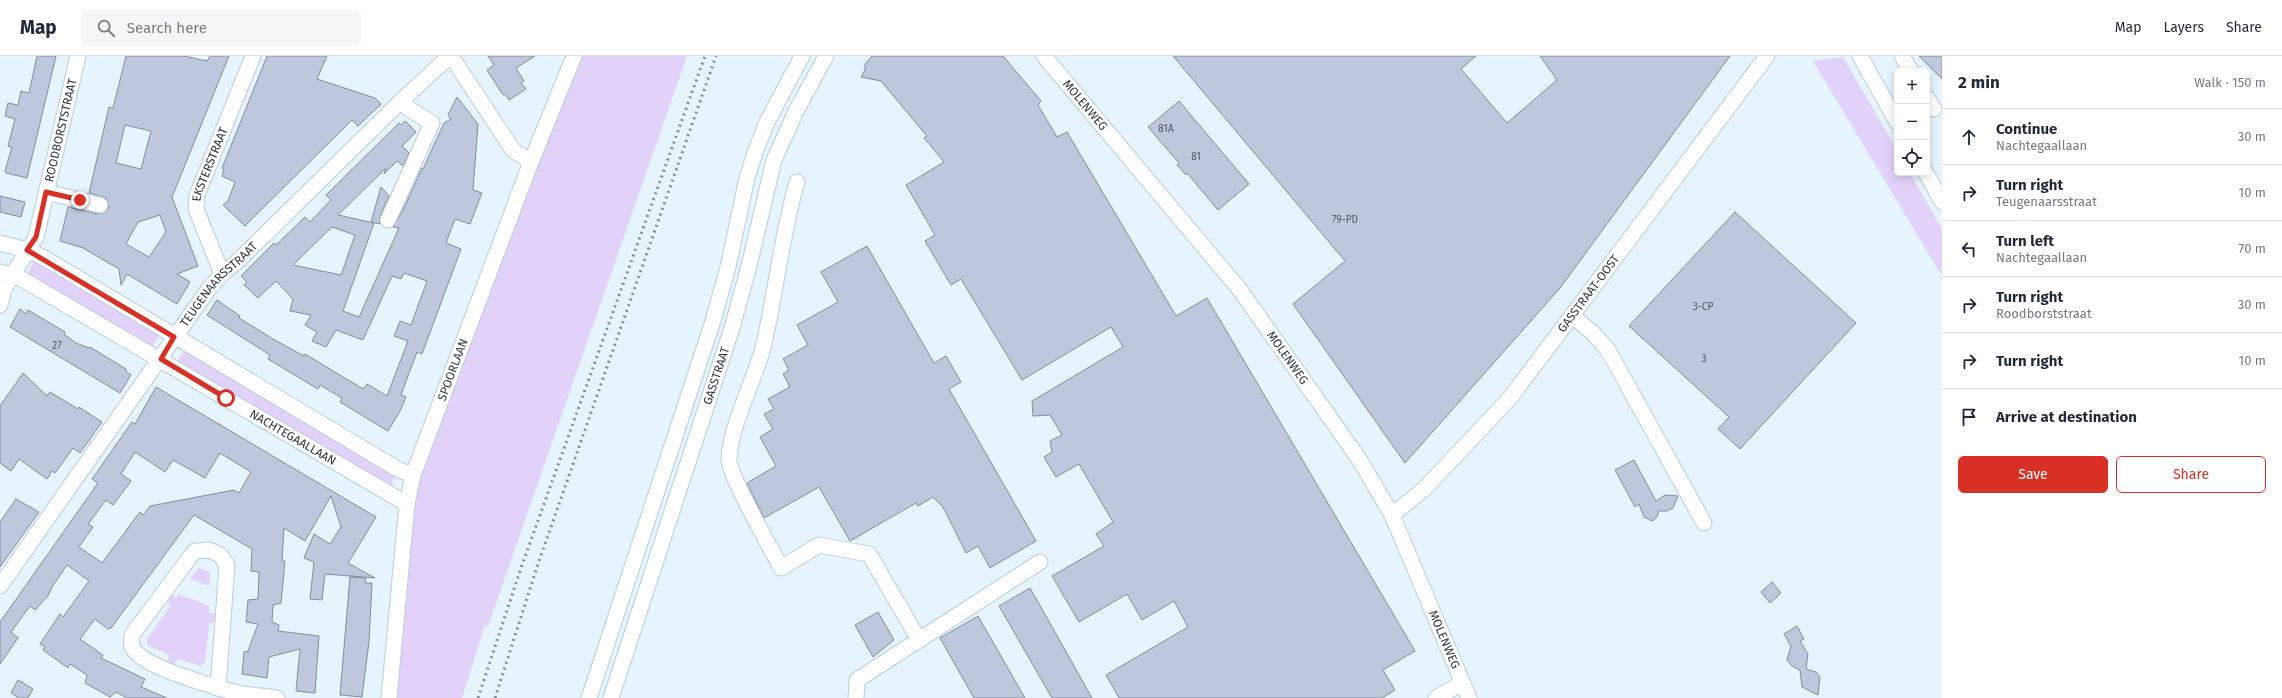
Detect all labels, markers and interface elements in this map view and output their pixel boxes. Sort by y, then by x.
search box [81,10,361,46]
text: Map [20,16,57,39]
icon: search [95,17,117,39]
text: Search here [127,19,207,37]
text: Map [2115,19,2141,36]
text: Layers [2163,19,2204,36]
text: Share [2226,19,2262,36]
map controls [1894,68,1930,176]
button: + [1894,68,1930,104]
text: 2 min [1958,72,2000,93]
text: Walk · 150 m [2194,75,2266,90]
street label: ROODBORSTSTRAAT [42,77,80,183]
street label: MOLENWEG [1060,77,1110,133]
button: − [1894,104,1930,140]
text: Continue [1996,120,2057,138]
house number: 81A [1158,123,1174,135]
street label: EKSTERSTRAAT [190,125,231,202]
icon: ahead [1958,126,1980,148]
text: 30 m [2238,129,2266,144]
text: Nachtegaallaan [1996,138,2087,153]
button: locate [1894,140,1930,176]
house number: 81 [1191,151,1201,163]
text: Turn right [1996,176,2063,194]
icon: right [1958,182,1980,204]
text: 10 m [2239,185,2266,200]
route end [71,191,89,209]
text: Teugenaarsstraat [1996,194,2097,209]
house number: 79-PD [1332,214,1358,226]
text: Turn left [1996,232,2054,250]
icon: left [1958,238,1980,260]
street label: TEUGENAARSSTRAAT [177,239,261,330]
text: 70 m [2239,241,2266,256]
text: Nachtegaallaan [1996,250,2087,265]
street label: GASSTRAAT-OOST [1555,251,1623,335]
text: Turn right [1996,288,2063,306]
icon: right [1958,294,1980,316]
text: 30 m [2238,297,2266,312]
house number: 3-CP [1693,301,1713,313]
text: Roodborststraat [1996,306,2092,321]
street label: MOLENWEG [1264,328,1311,387]
street label: SPOORLAAN [435,337,471,403]
house number: 27 [52,340,62,352]
street label: GASSTRAAT [700,344,733,406]
icon: right [1958,350,1980,372]
text: Turn right [1996,352,2063,370]
house number: 3 [1702,353,1707,365]
text: 10 m [2239,353,2266,368]
route start [217,389,235,407]
icon: arrive [1958,406,1980,428]
street label: NACHTEGAALLAAN [247,407,339,468]
text: Arrive at destination [1996,408,2137,426]
button: Save [1958,456,2108,493]
button: Share [2116,456,2266,493]
street label: MOLENWEG [1426,608,1463,671]

